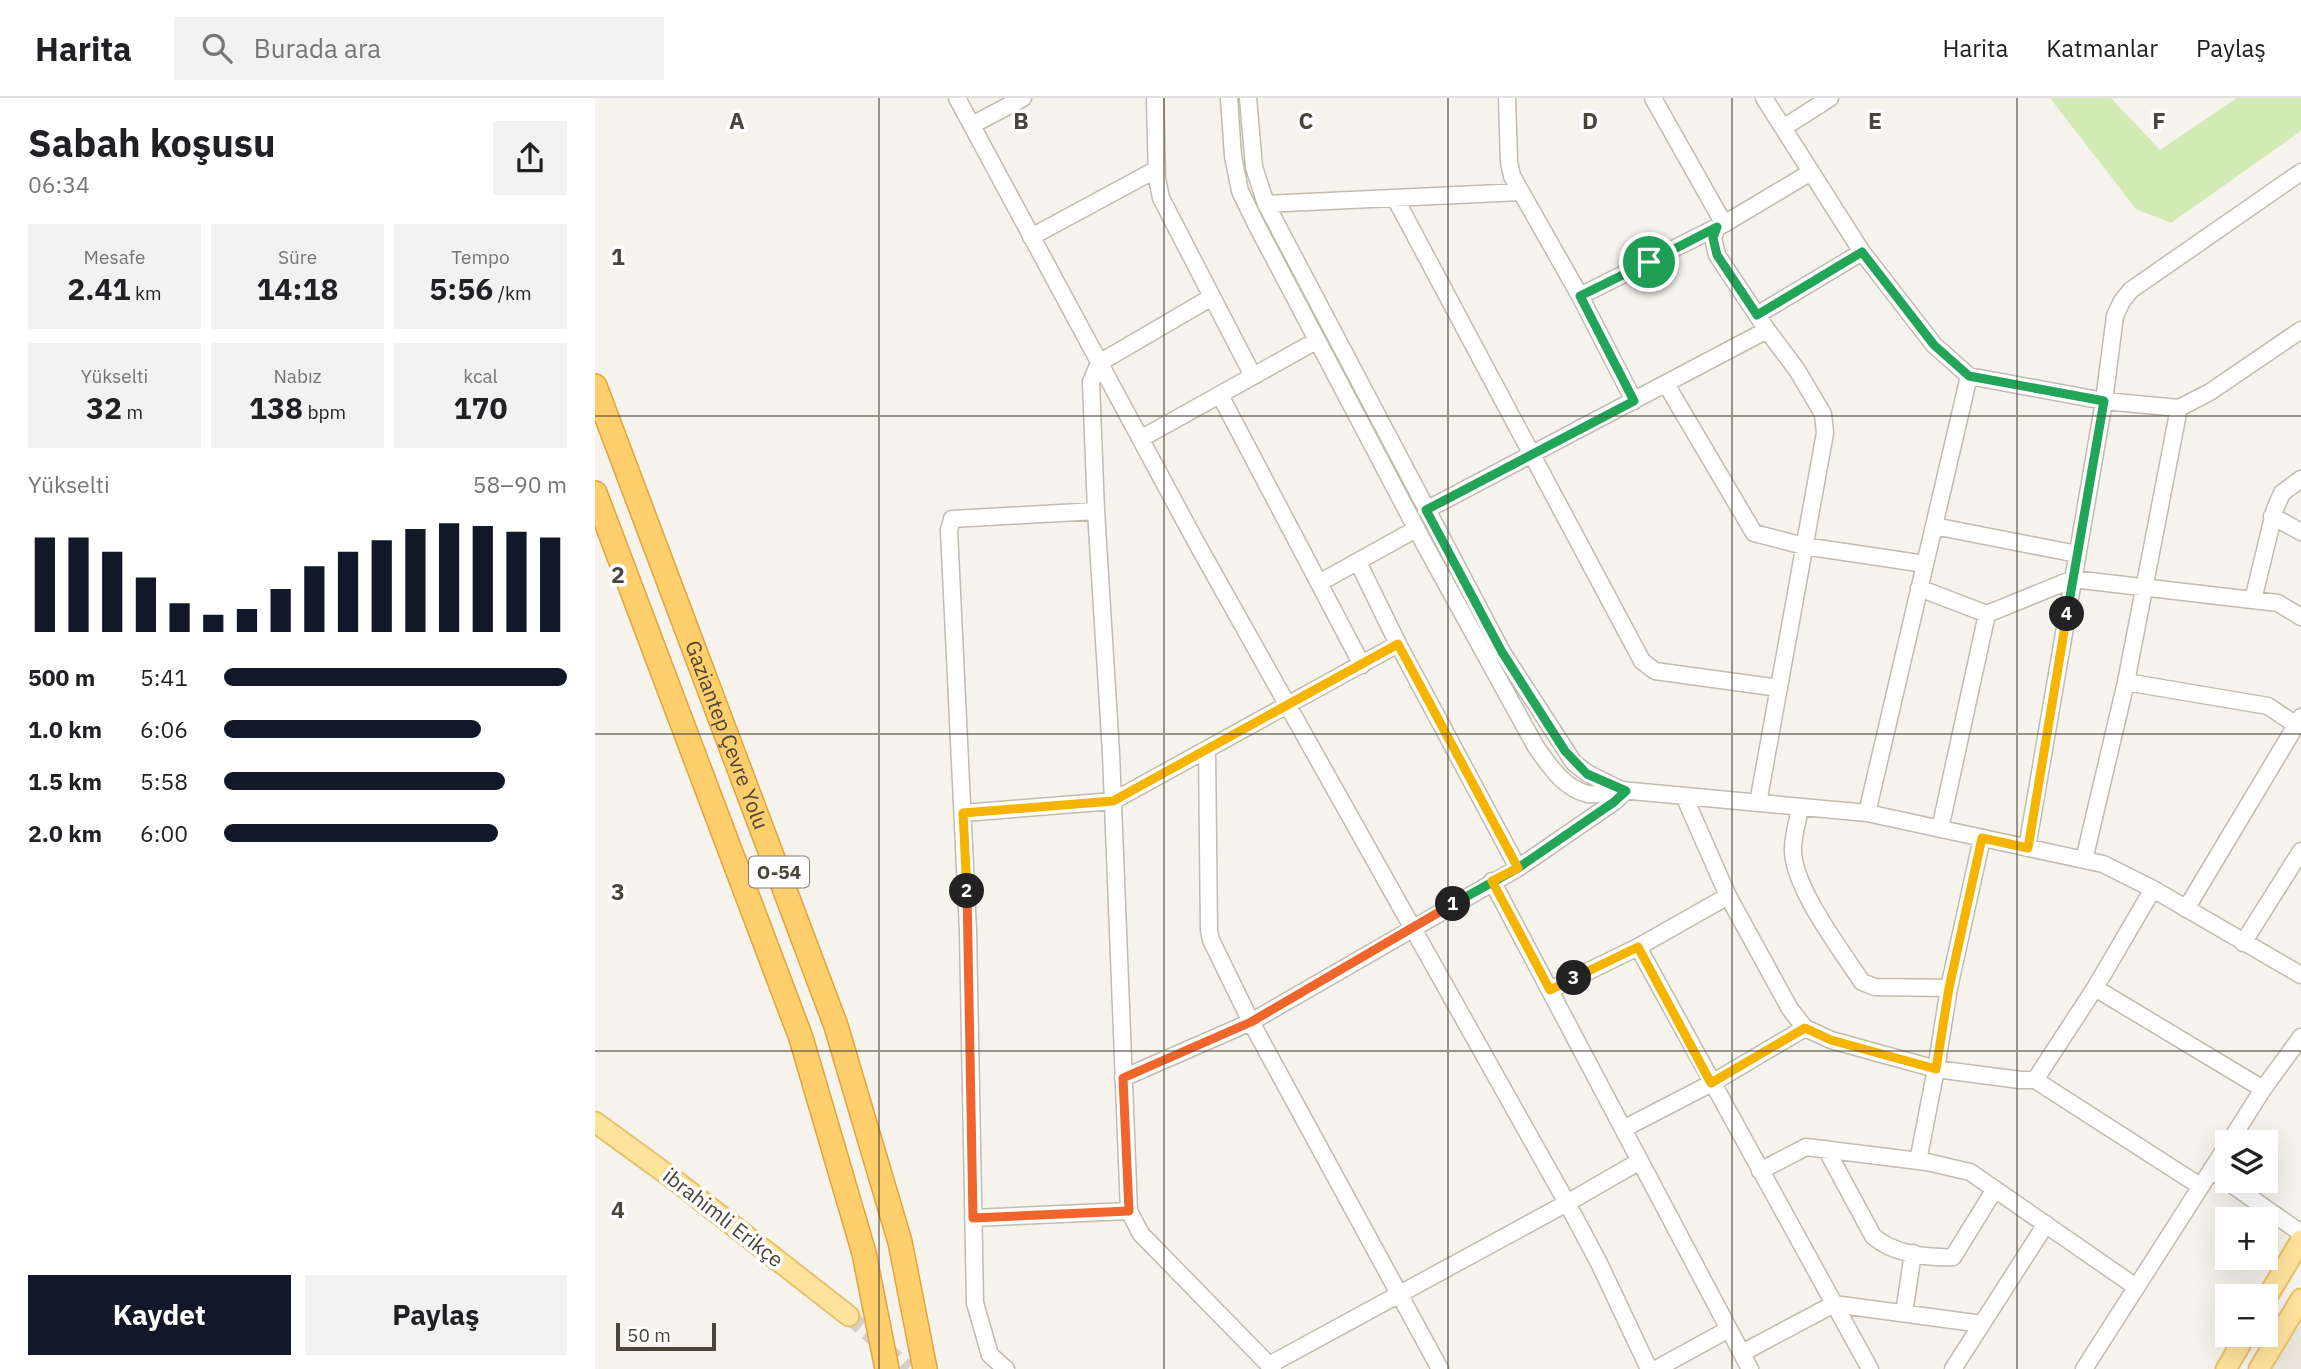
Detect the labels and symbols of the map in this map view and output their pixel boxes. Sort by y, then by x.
text: A [729,105,745,135]
text: B [1013,105,1029,135]
text: C [1299,105,1314,135]
text: D [1582,105,1598,135]
text: E [1868,105,1882,135]
text: F [2152,105,2166,135]
pin [1619,232,1679,292]
text: 1 [611,241,625,271]
text: 2 [611,559,625,589]
pin: 4 [2049,596,2085,632]
street label: Gaziantep Çevre Yolu [679,636,776,833]
road number: O-54 [749,856,809,888]
pin: 2 [949,874,985,908]
text: 3 [611,876,625,906]
pin: 1 [1435,886,1471,922]
pin: 3 [1557,960,1591,996]
street label: ibrahimli Erikçe [658,1161,790,1273]
text: 4 [611,1194,625,1224]
scale bar [616,1320,716,1352]

